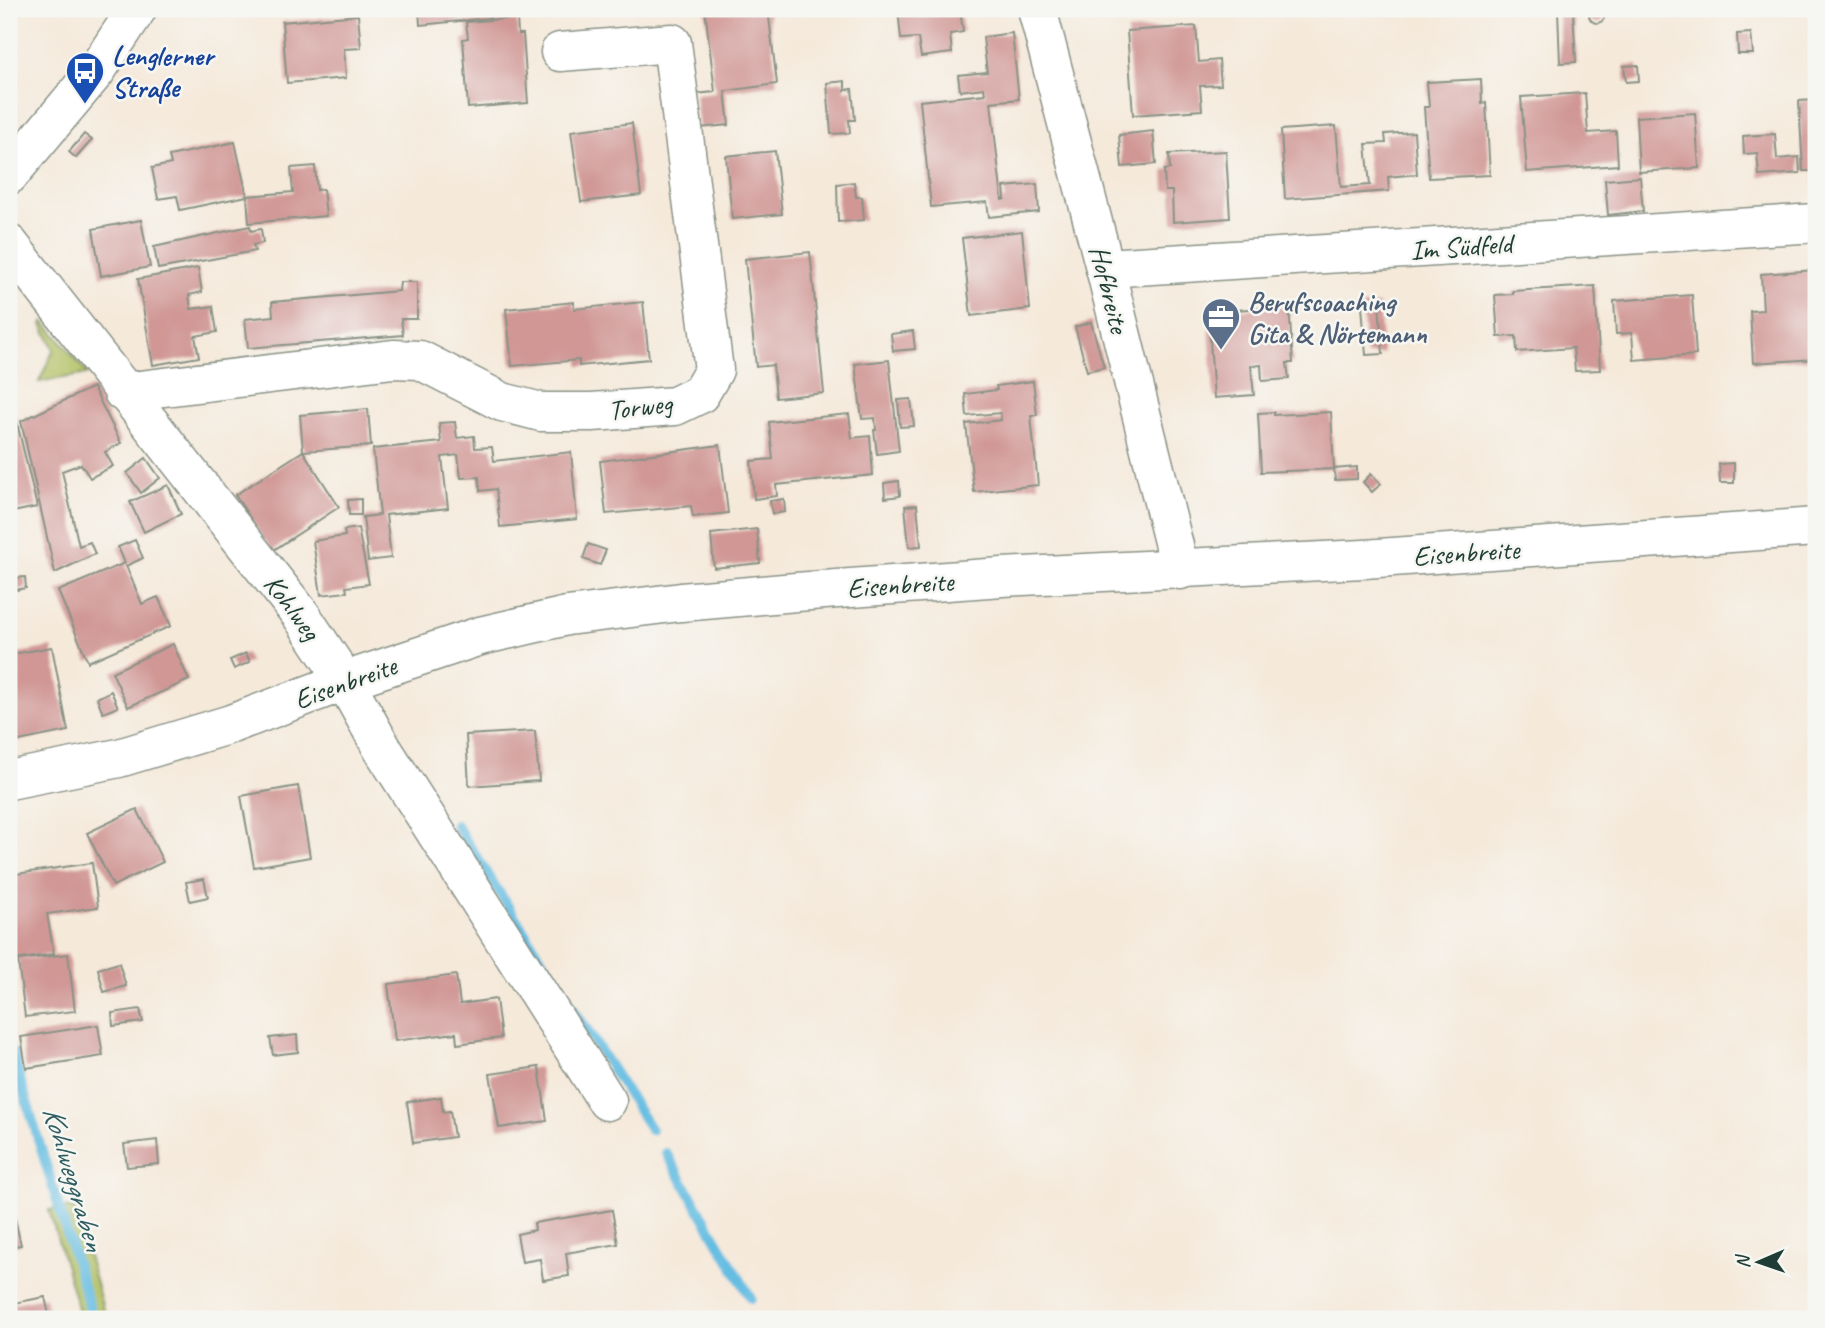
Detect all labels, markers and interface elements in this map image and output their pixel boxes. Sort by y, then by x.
place label: Lenglerner Straße [112,38,216,105]
bus stop icon: Lenglerner Straße [64,50,106,105]
street label: Im Südfeld [1409,225,1517,268]
street label: Hofbreite [1082,242,1138,338]
place label: Berufscoaching Gita & Nörtemann [1248,284,1428,351]
office icon: Berufscoaching Gita & Nörtemann [1200,296,1242,351]
street label: Torweg [606,385,676,428]
street label: Eisenbreite [1412,531,1522,574]
street label: Eisenbreite [846,563,956,606]
street label: Kohlweg [256,567,329,648]
street label: Eisenbreite [289,647,403,717]
water label: Kohlweggraben [34,1101,115,1257]
north arrow [1724,1226,1794,1296]
text: N [1731,1253,1755,1269]

